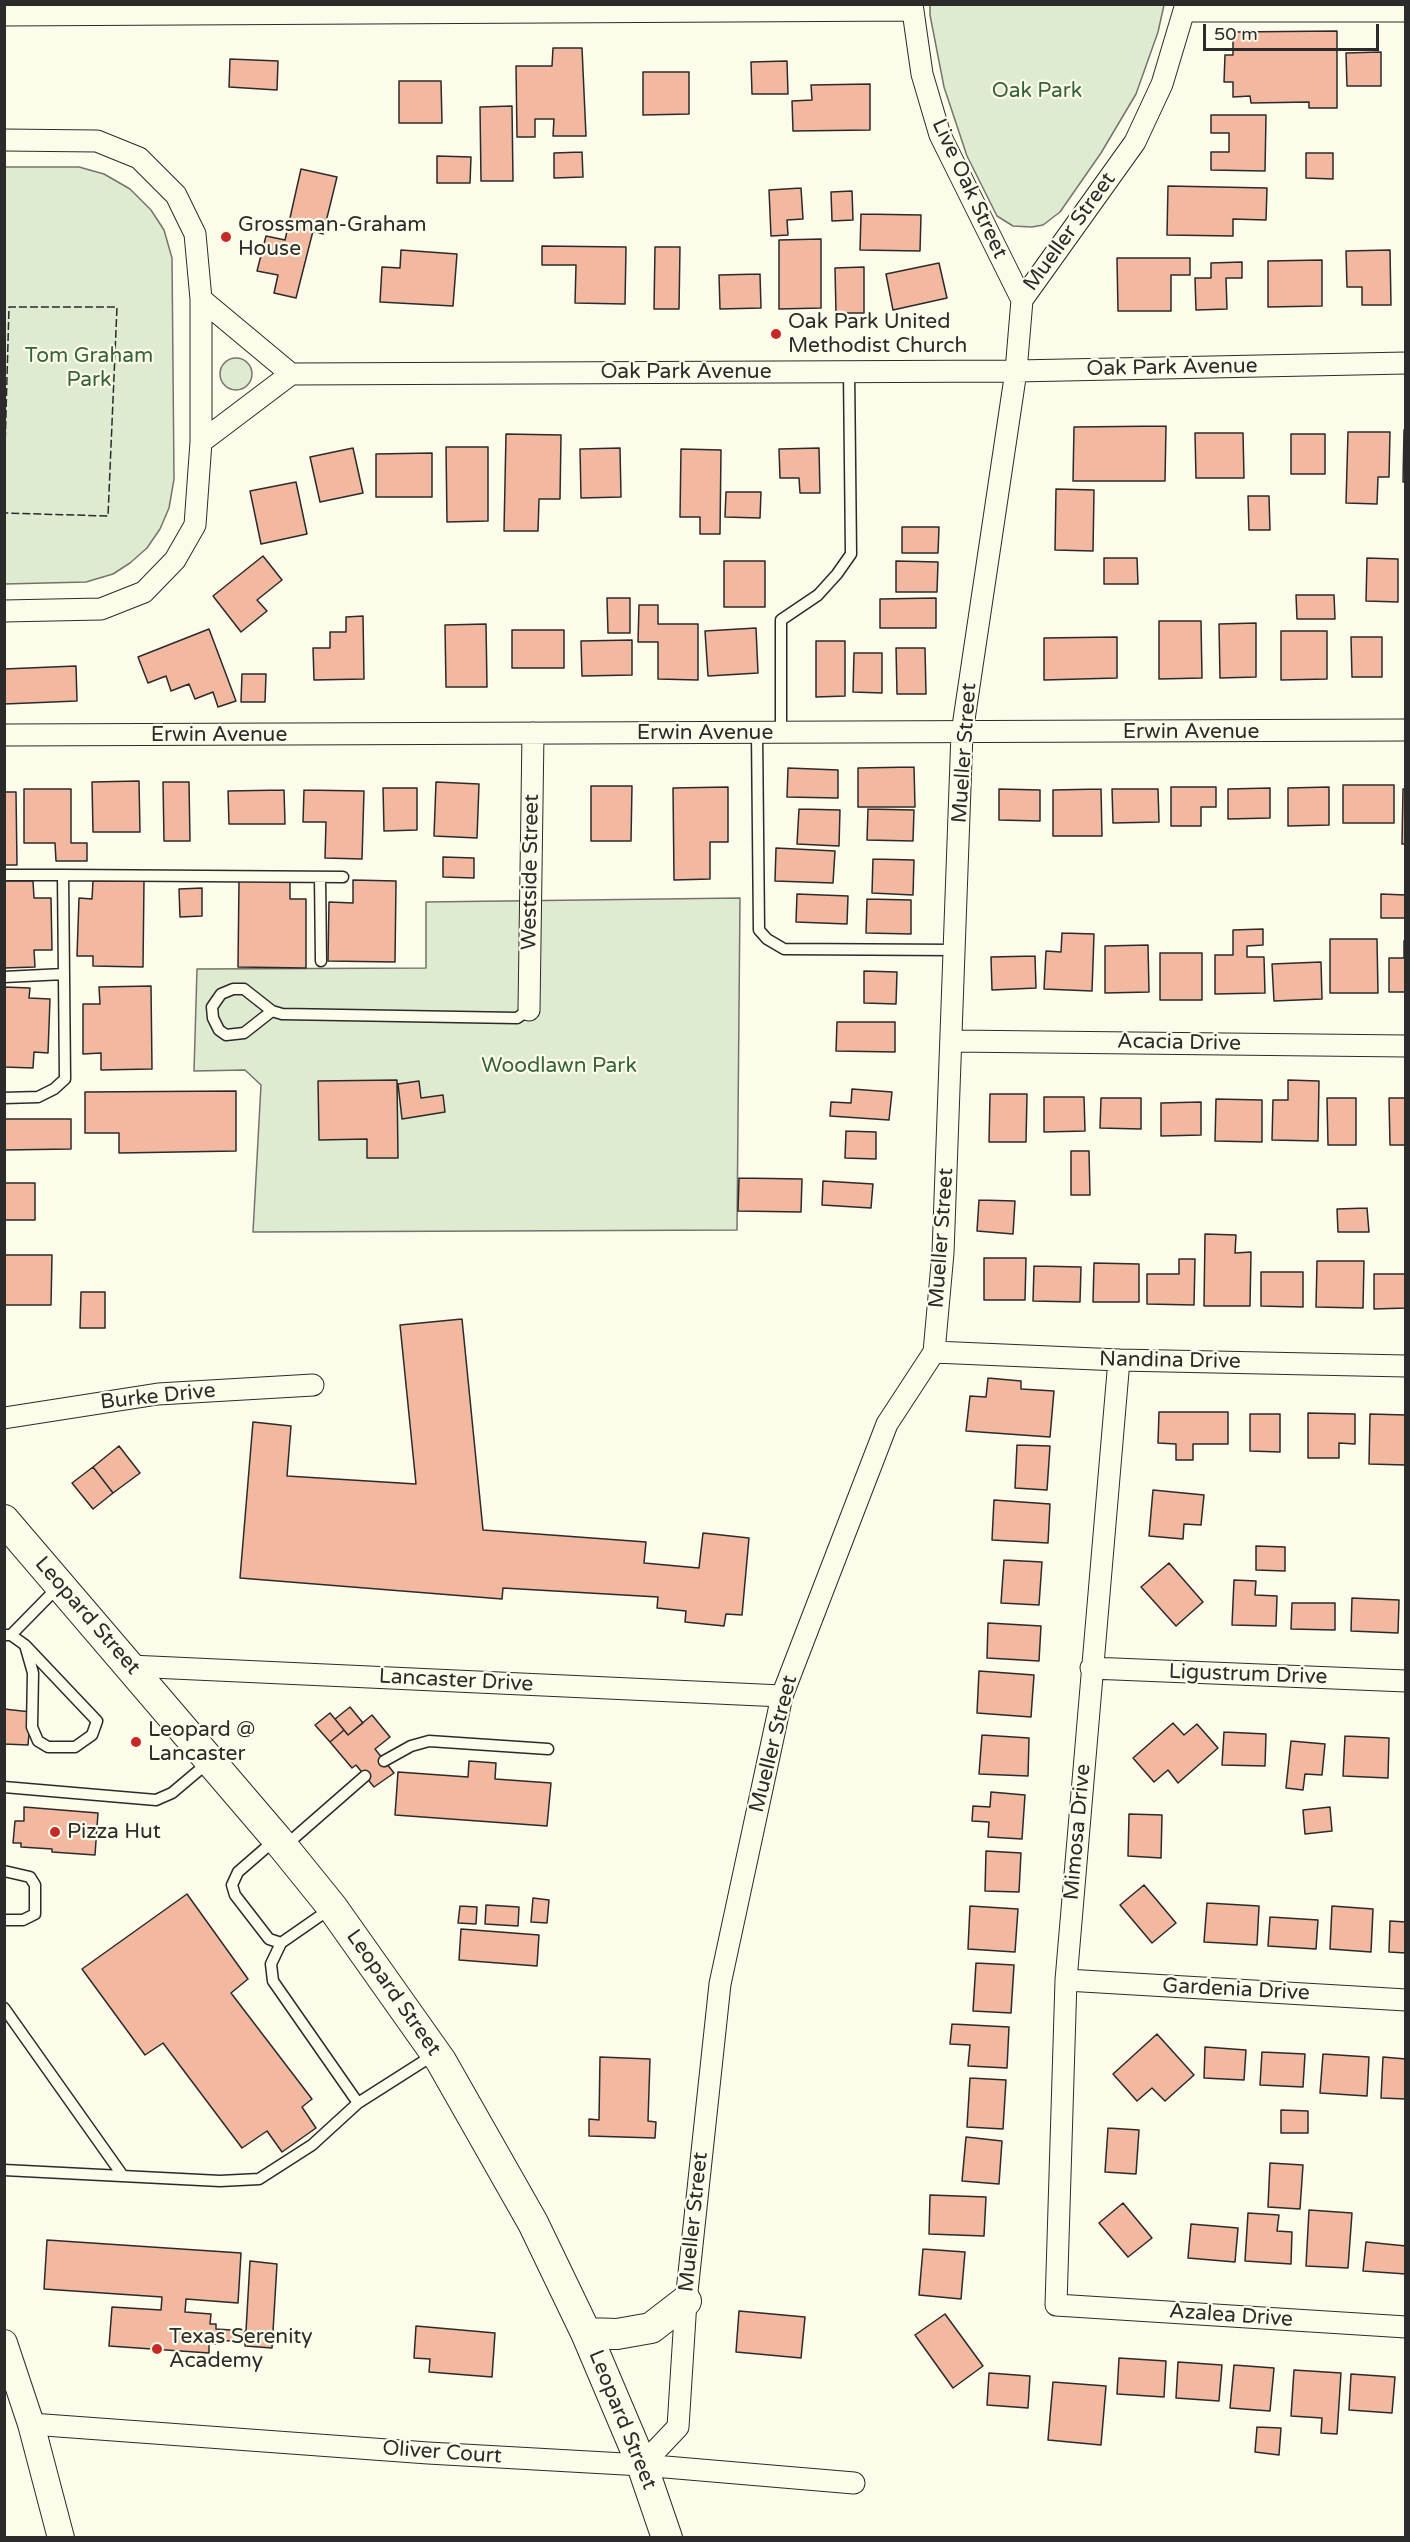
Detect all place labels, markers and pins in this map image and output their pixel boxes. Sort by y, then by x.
place label: Grossman-Graham House [238,212,427,262]
marker: Grossman-Graham House [219,230,233,244]
place label: Oak Park United Methodist Church [788,309,967,359]
marker: Oak Park United Methodist Church [769,327,783,341]
place label: Leopard @ Lancaster [148,1717,255,1767]
marker: Leopard @ Lancaster [129,1735,143,1749]
place label: Pizza Hut [67,1819,161,1845]
marker: Pizza Hut [48,1825,62,1839]
place label: Texas Serenity Academy [169,2324,313,2374]
marker: Texas Serenity Academy [150,2342,164,2356]

